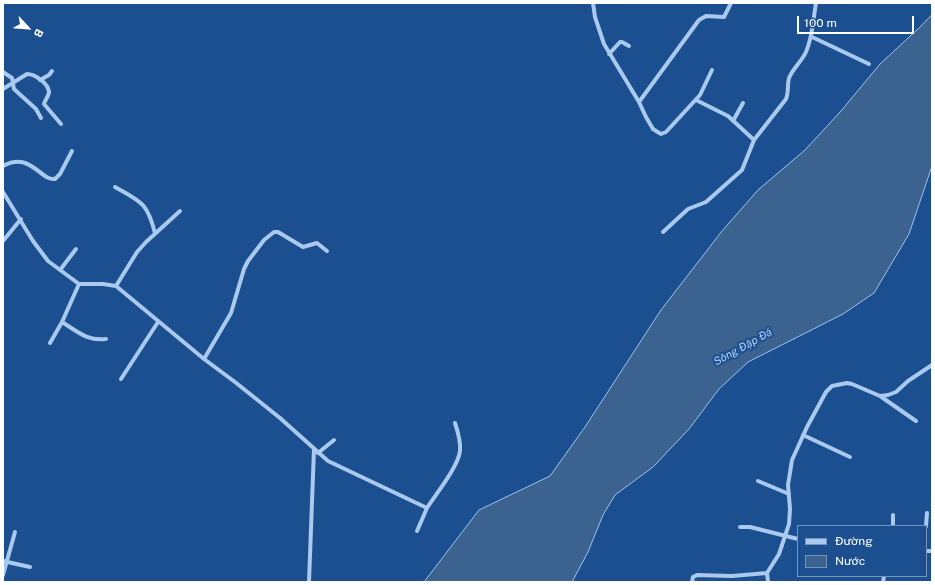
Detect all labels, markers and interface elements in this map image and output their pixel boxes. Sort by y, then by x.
north arrow [8,8,48,48]
scale bar [799,8,916,34]
text: 100 m [804,16,837,30]
text: B [32,27,46,39]
water label: Sông Đập Đá [711,325,775,369]
legend [797,525,927,577]
text: Đường [835,534,873,548]
text: Nước [835,554,865,568]

